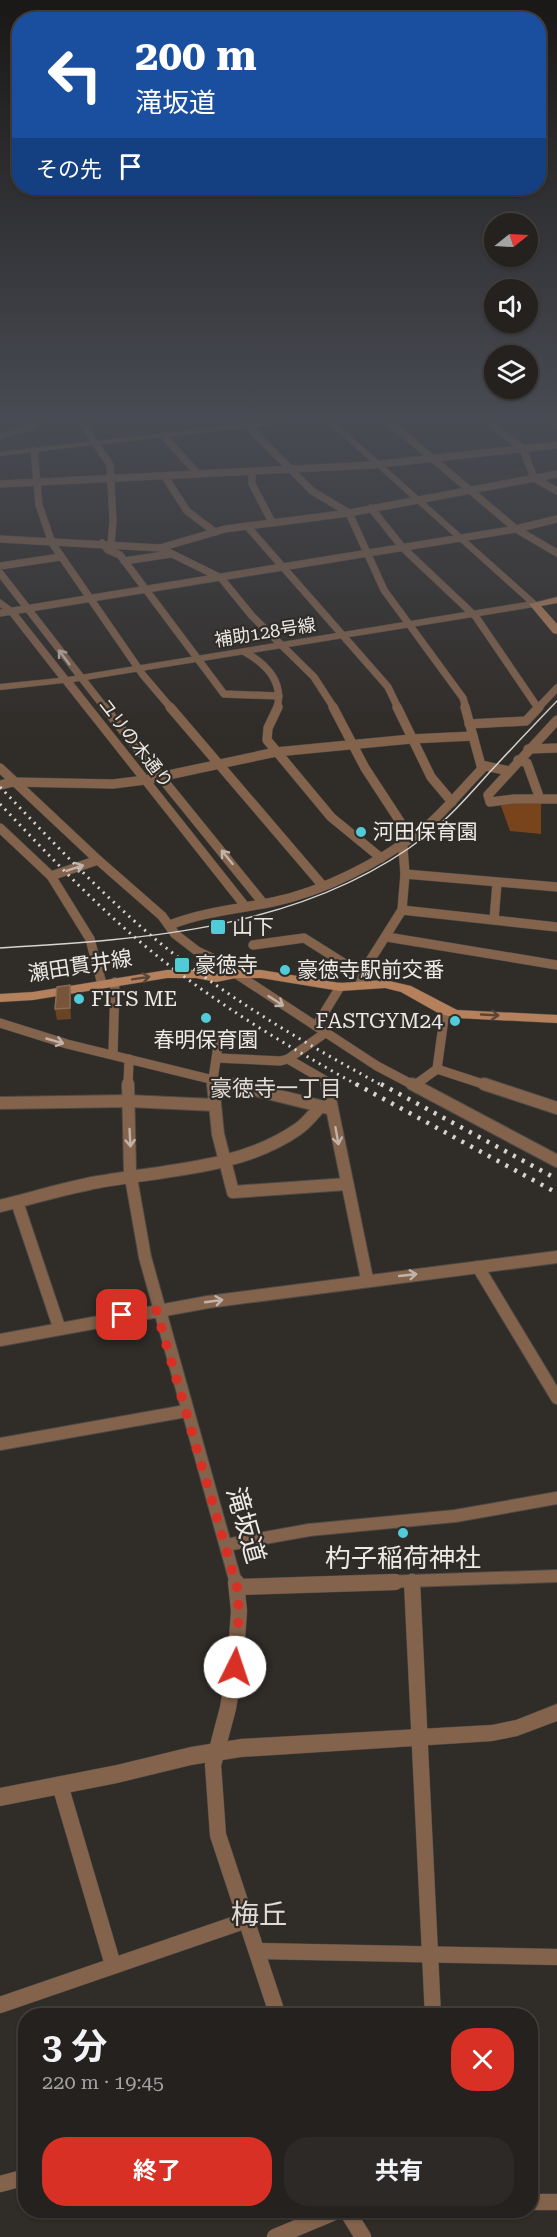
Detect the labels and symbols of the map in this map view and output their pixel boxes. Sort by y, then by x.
north arrow [484,213,538,267]
street label: 補助128号線 [213,614,317,650]
one-way arrow [58,649,71,665]
street label: ユリの木通り [94,694,178,792]
place label: 河田保育園 [373,820,478,844]
marker: 河田保育園 [354,825,368,839]
one-way arrow [220,850,233,866]
one-way arrow [65,862,84,873]
place label: 山下 [232,915,274,939]
marker: 山下 [209,918,227,936]
street label: 瀬田貫井線 [26,946,134,986]
place label: 豪徳寺 [195,953,258,977]
marker: 豪徳寺 [173,956,191,974]
place label: 豪徳寺駅前交番 [297,958,444,982]
marker: 豪徳寺駅前交番 [278,963,292,977]
one-way arrow [131,972,150,983]
place label: FITS ME [91,987,177,1011]
marker: FITS ME [72,992,86,1006]
one-way arrow [267,994,284,1007]
place label: FASTGYM24 [316,1009,443,1033]
one-way arrow [480,1010,500,1021]
marker: 春明保育園 [199,1011,213,1025]
marker: FASTGYM24 [448,1014,462,1028]
place label: 春明保育園 [154,1028,259,1052]
one-way arrow [46,1036,65,1047]
district label: 豪徳寺一丁目 [210,1076,342,1101]
one-way arrow [332,1126,343,1146]
one-way arrow [124,1128,135,1148]
one-way arrow [397,1269,417,1280]
pin [96,1289,147,1340]
one-way arrow [204,1295,224,1306]
street label: 滝坂道 [221,1483,271,1567]
marker: 杓子稲荷神社 [396,1526,410,1540]
place label: 杓子稲荷神社 [325,1543,481,1573]
position arrow [203,1635,267,1699]
district label: 梅丘 [231,1898,287,1931]

